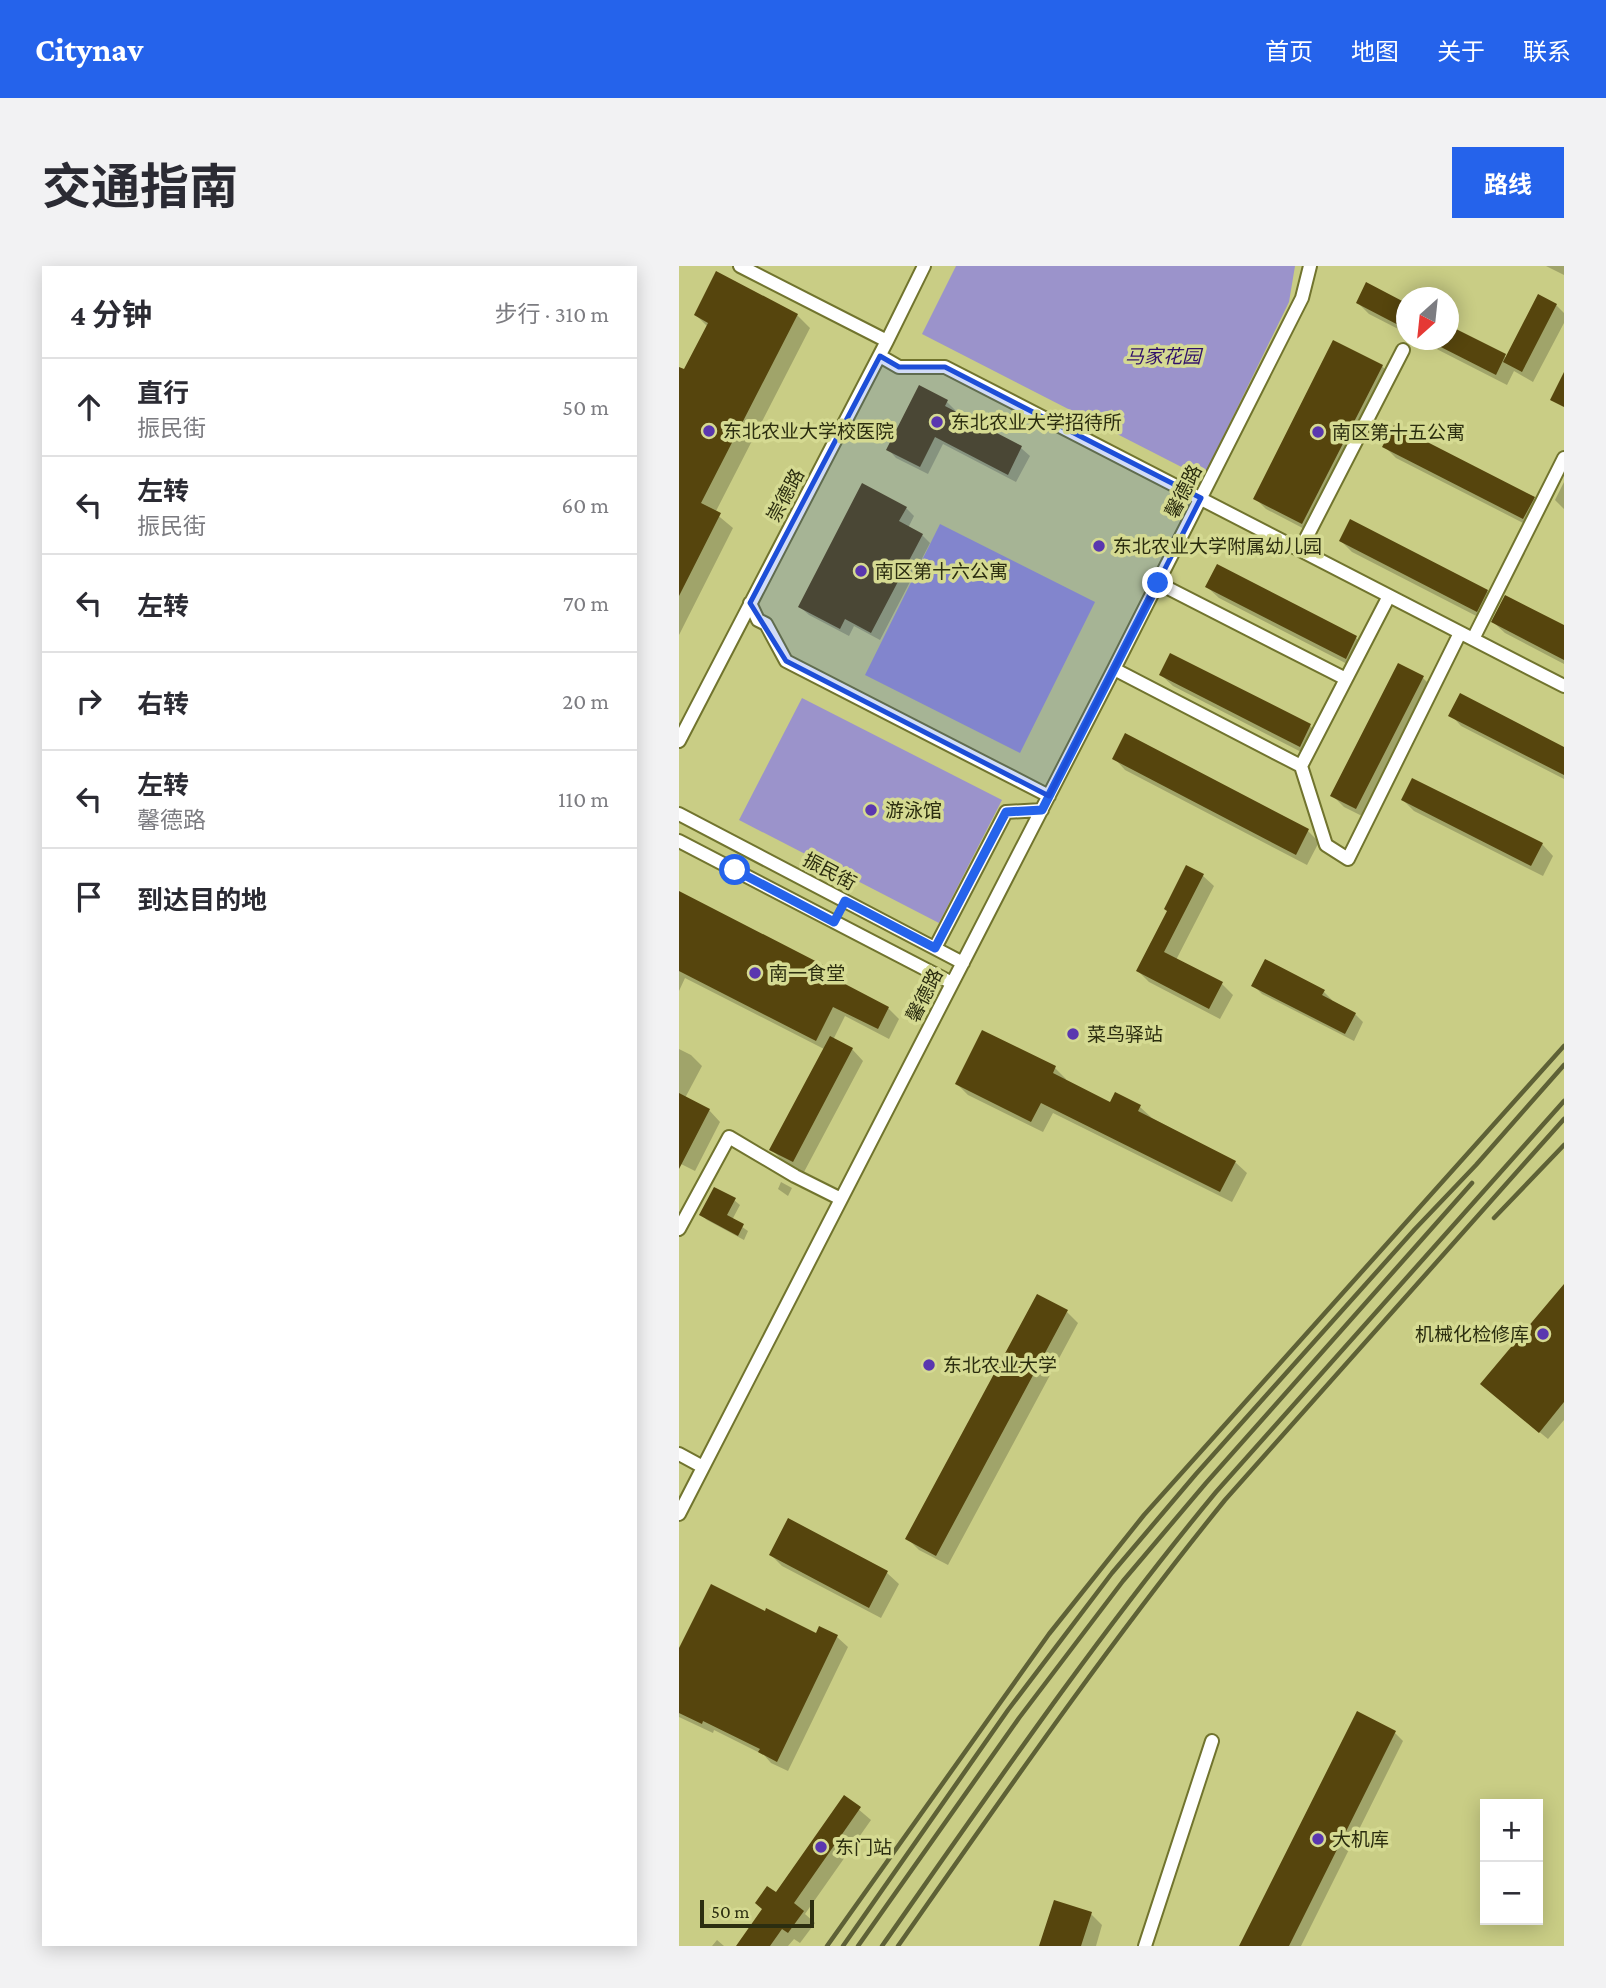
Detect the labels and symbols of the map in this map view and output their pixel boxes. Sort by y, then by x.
north arrow [1396,287,1459,350]
park label: 马家花园 [1125,346,1204,367]
place label: 东北农业大学招待所 [951,412,1122,433]
marker: 东北农业大学招待所 [929,414,945,430]
place label: 东北农业大学校医院 [723,421,894,442]
place label: 南区第十五公寓 [1332,422,1465,443]
marker: 东北农业大学校医院 [701,423,717,439]
marker: 南区第十五公寓 [1310,424,1326,440]
street label: 馨德路 [1161,461,1206,521]
street label: 崇德路 [763,465,808,525]
place label: 东北农业大学附属幼儿园 [1113,536,1322,557]
marker: 东北农业大学附属幼儿园 [1091,538,1107,554]
place label: 南区第十六公寓 [875,561,1008,582]
marker: 南区第十六公寓 [853,563,869,579]
route end [1142,567,1173,598]
place label: 游泳馆 [885,800,942,821]
marker: 游泳馆 [863,802,879,818]
street label: 振民街 [800,849,860,894]
route start [719,854,750,885]
place label: 南一食堂 [769,963,845,984]
marker: 南一食堂 [747,965,763,981]
street label: 馨德路 [902,965,947,1025]
place label: 菜鸟驿站 [1087,1024,1163,1045]
marker: 菜鸟驿站 [1065,1026,1081,1042]
place label: 机械化检修库 [1415,1324,1529,1345]
marker: 机械化检修库 [1535,1326,1551,1342]
place label: 东北农业大学 [943,1355,1057,1376]
marker: 东北农业大学 [921,1357,937,1373]
place label: 大机库 [1332,1829,1389,1850]
marker: 大机库 [1310,1831,1326,1847]
place label: 东门站 [835,1837,892,1858]
marker: 东门站 [813,1839,829,1855]
scale bar [700,1897,814,1929]

